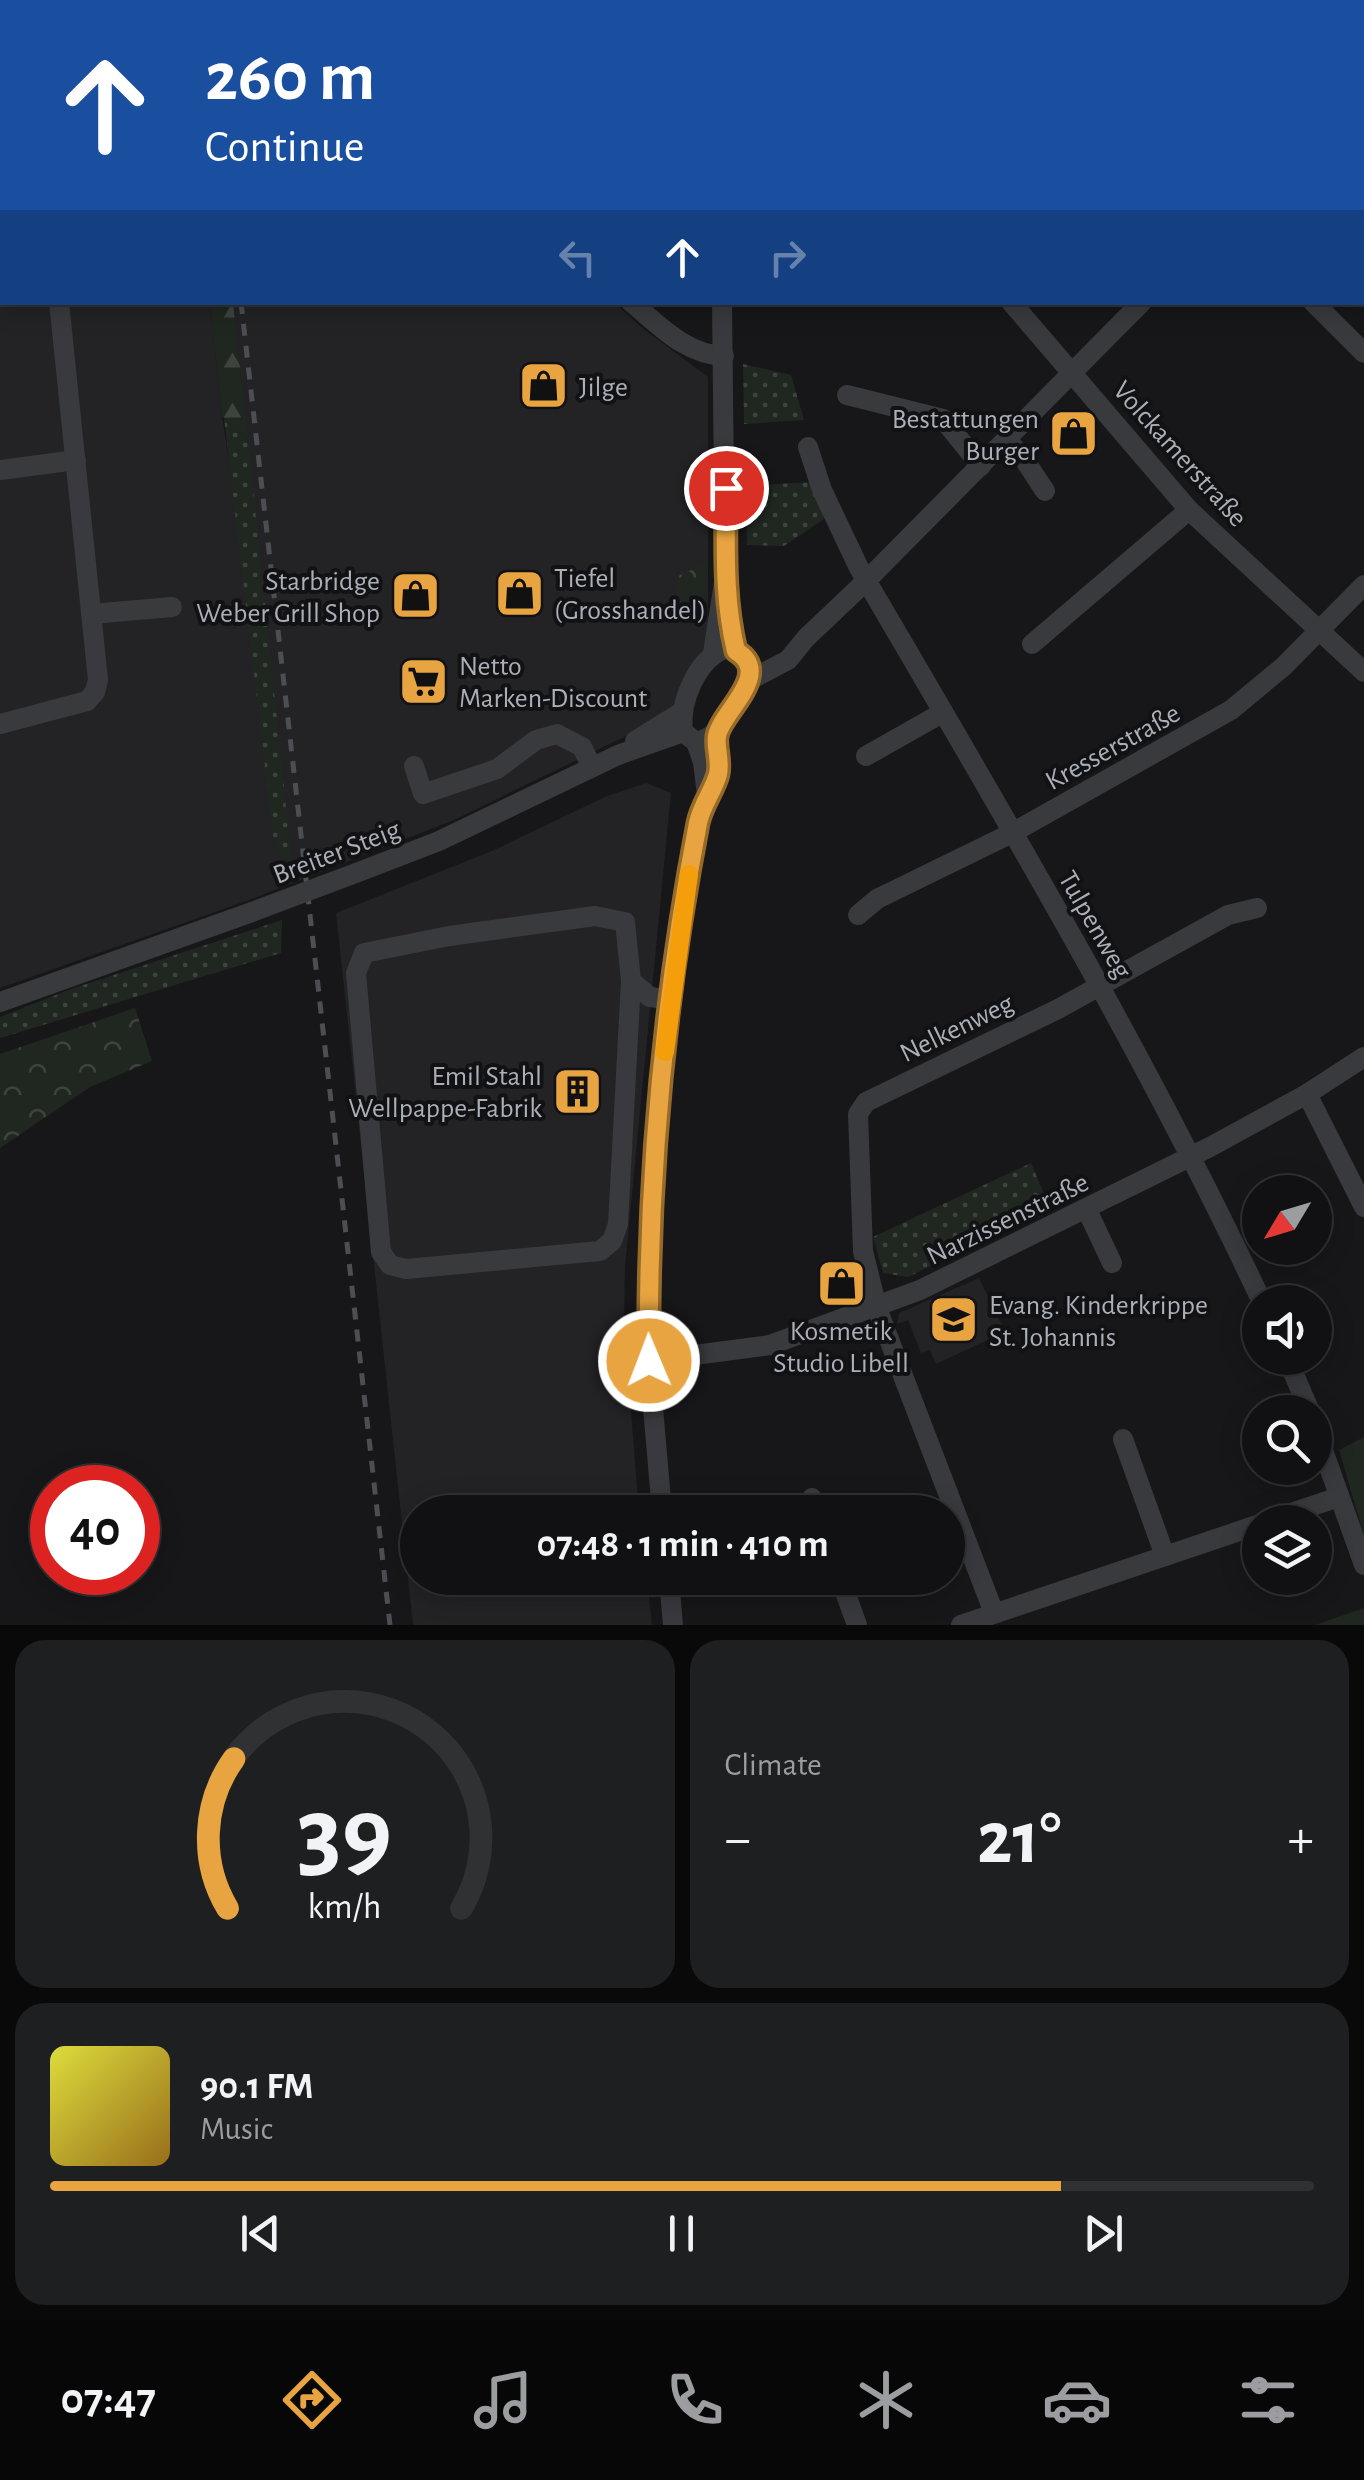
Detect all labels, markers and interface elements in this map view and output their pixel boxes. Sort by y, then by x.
icon: ahead [40,40,170,170]
text: 260 m [205,43,375,113]
text: Continue [205,125,364,170]
icon: left [550,230,605,285]
icon: ahead [655,230,710,285]
icon: right [760,230,815,285]
shop icon: Jilge [518,360,570,412]
place label: Jilge [579,374,628,402]
street label: Volckamerstraße [1107,376,1252,532]
place label: Bestattungen Burger [892,406,1039,466]
shop icon: Bestattungen Burger [1048,408,1100,460]
pin [684,446,769,531]
icon: arrive [699,461,754,516]
place label: Tiefel (Grosshandel) [554,565,706,625]
shop icon: Tiefel (Grosshandel) [493,567,545,619]
place label: Starbridge Weber Grill Shop [196,568,380,628]
shop icon: Starbridge Weber Grill Shop [389,570,441,622]
place label: Netto Marken-Discount [459,653,647,713]
supermarket icon: Netto Marken-Discount [398,655,450,707]
street label: Kresserstraße [1041,699,1185,796]
street label: Breiter Steig [269,816,404,890]
street label: Tulpenweg [1052,867,1136,984]
street label: Nelkenweg [896,989,1018,1068]
place label: Emil Stahl Wellpappe-Fabrik [348,1063,542,1123]
building icon: Emil Stahl Wellpappe-Fabrik [551,1065,603,1117]
street label: Narzissenstraße [923,1169,1093,1271]
north arrow [1242,1175,1332,1265]
map controls [1242,1175,1332,1595]
shop icon: Kosmetik Studio Libell [815,1257,867,1309]
button: sound [1242,1285,1332,1375]
place label: Evang. Kinderkrippe St. Johannis [989,1292,1208,1352]
school or university icon: Evang. Kinderkrippe St. Johannis [928,1294,980,1346]
position arrow [597,1309,701,1413]
place label: Kosmetik Studio Libell [773,1318,909,1378]
button: search [1242,1395,1332,1485]
speed limit sign: 40 [30,1465,160,1595]
button: layers [1242,1505,1332,1595]
text: 07:48 · 1 min · 410 m [536,1526,829,1564]
text: Climate [725,1749,822,1781]
text: 39 [297,1783,392,1887]
text: 21° [977,1802,1061,1877]
text: − [725,1812,751,1867]
text: + [1288,1812,1314,1867]
text: km/h [308,1889,382,1925]
text: 90.1 FM [200,2068,314,2106]
text: Music [200,2113,273,2145]
icon: previous [233,2206,288,2261]
icon: pause [654,2206,709,2261]
icon: next [1076,2206,1131,2261]
icon: directions [277,2365,347,2435]
icon: music [468,2365,538,2435]
icon: phone [660,2365,730,2435]
icon: climate [851,2365,921,2435]
icon: car [1042,2365,1112,2435]
icon: filters [1233,2365,1303,2435]
text: 07:47 [61,2377,156,2422]

